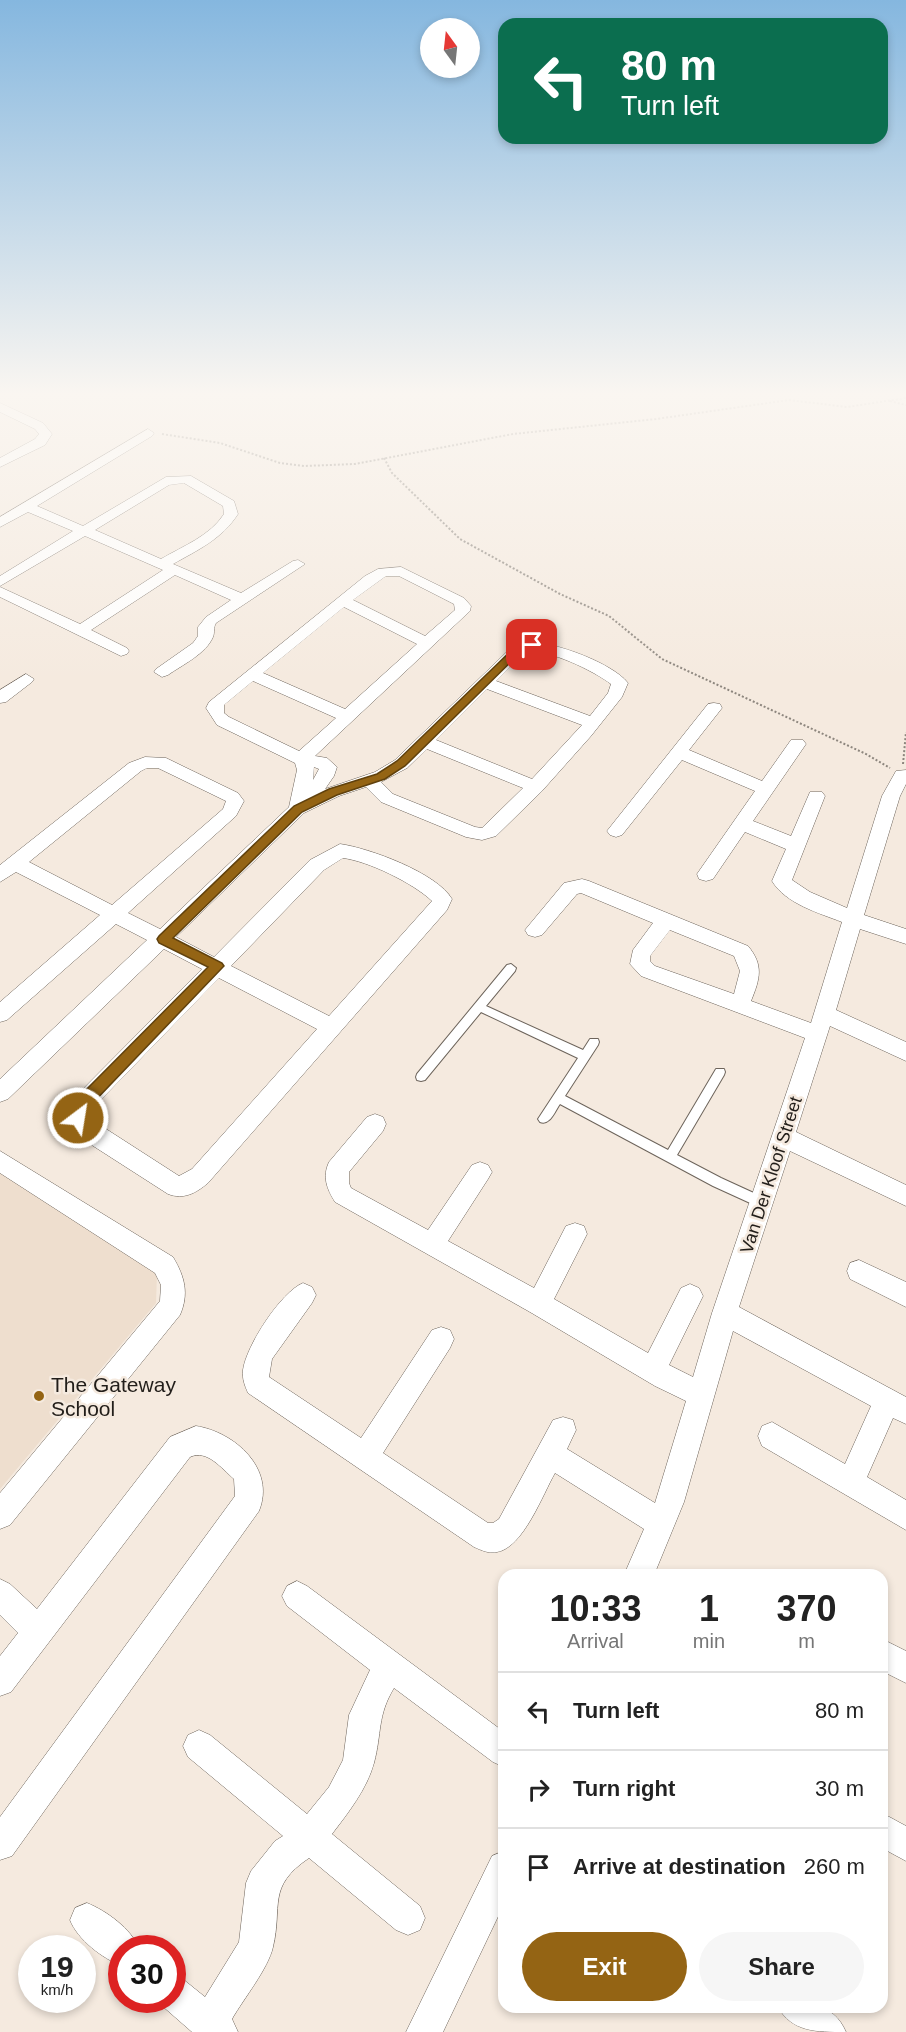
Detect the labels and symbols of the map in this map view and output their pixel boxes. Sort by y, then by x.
north arrow [420,18,480,78]
pin [506,619,557,670]
position arrow [46,1086,110,1150]
street label: Van Der Kloof Street [736,1094,806,1256]
place label: The Gateway School [51,1373,176,1420]
marker: The Gateway School [32,1389,46,1403]
speed limit sign: 30 [108,1935,186,2013]

